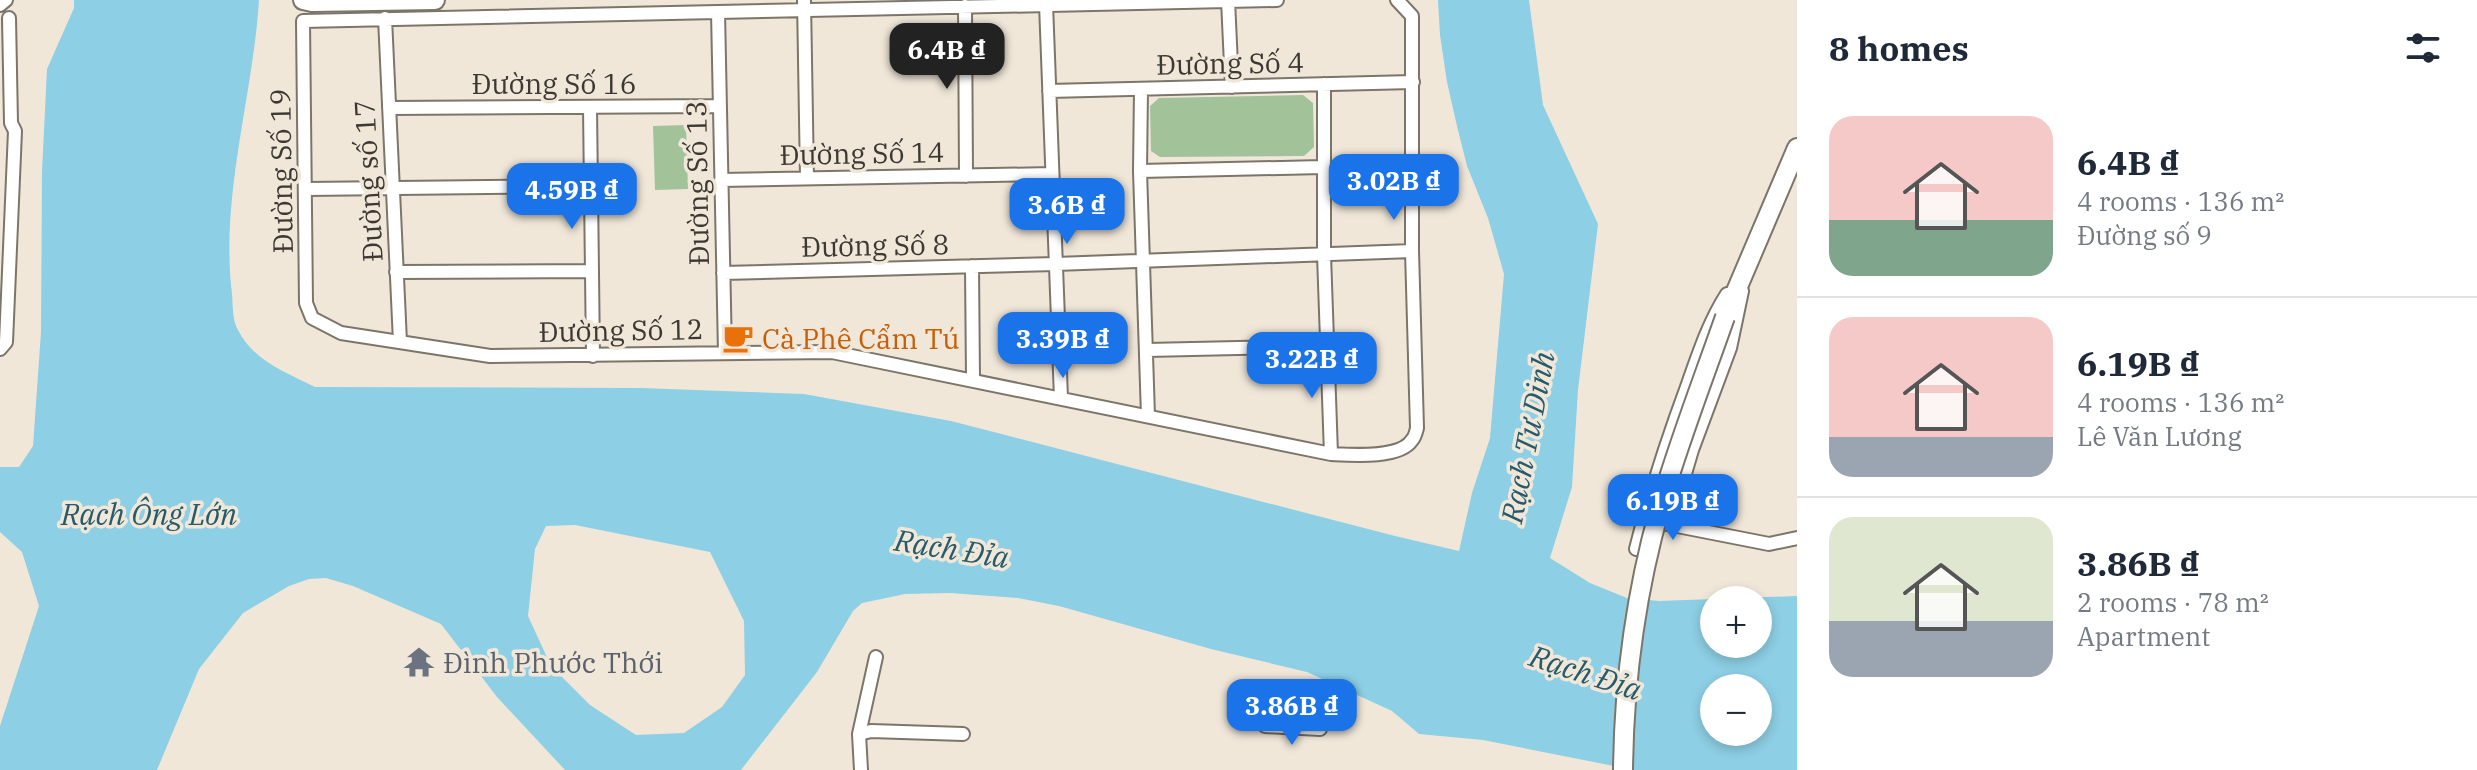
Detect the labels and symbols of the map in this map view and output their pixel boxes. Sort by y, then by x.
pin: 6.4B ₫ [882,23,1012,91]
street label: Đường Số 4 [1156,43,1304,83]
street label: Đường Số 16 [472,65,636,102]
street label: Đường Số 19 [261,88,301,254]
street label: Đường số 17 [345,99,391,263]
street label: Đường Số 13 [677,100,717,266]
street label: Đường Số 14 [779,133,945,173]
pin: 3.02B ₫ [1320,154,1468,222]
pin: 4.59B ₫ [498,163,646,231]
pin: 3.6B ₫ [1002,178,1132,246]
street label: Đường Số 8 [801,225,949,265]
street label: Đường Số 12 [538,310,704,350]
pin: 3.39B ₫ [989,312,1137,380]
place label: Cà Phê Cẩm Tú [762,320,960,357]
cafe icon: Cà Phê Cẩm Tú [721,321,755,355]
pin: 3.22B ₫ [1238,332,1386,400]
water label: Rạch Tư Dinh [1491,348,1563,527]
pin: 6.19B ₫ [1599,474,1747,542]
water label: Rạch Ông Lớn [60,494,237,533]
water label: Rạch Đỉa [891,520,1013,576]
water label: Rạch Đỉa [1524,635,1648,709]
place label: Đình Phước Thới [443,644,663,681]
temple icon: Đình Phước Thới [402,645,436,679]
pin: 3.86B ₫ [1218,679,1366,747]

